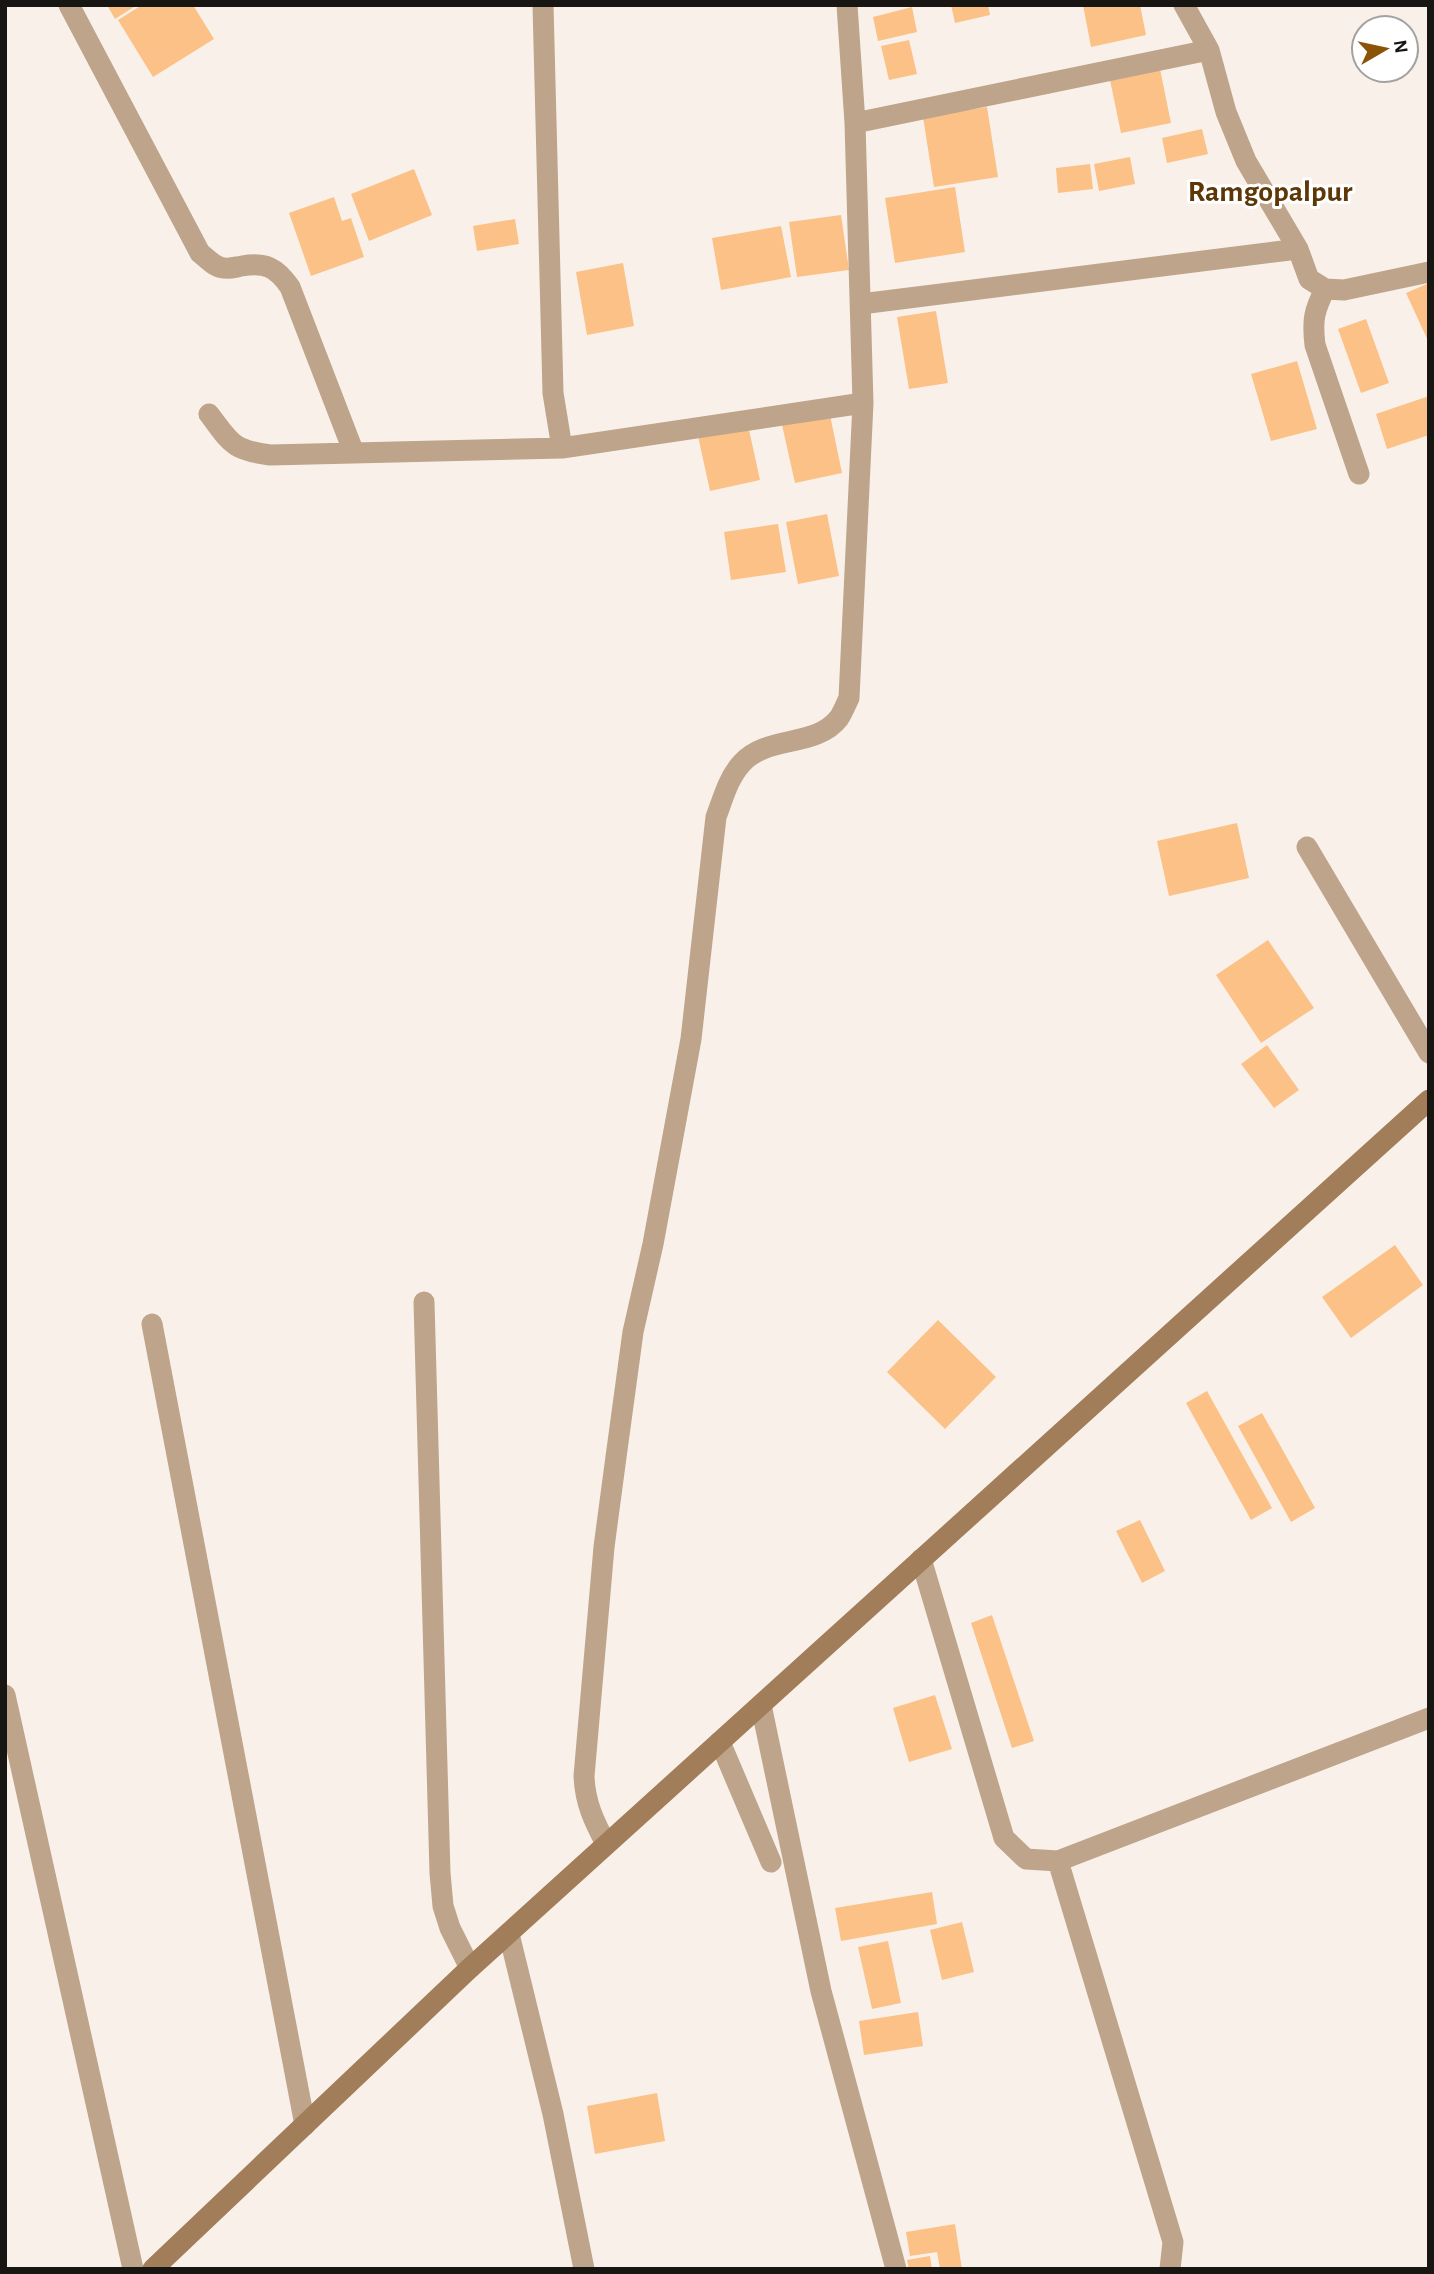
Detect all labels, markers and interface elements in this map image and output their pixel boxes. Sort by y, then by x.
north arrow [1350,14,1420,84]
text: N [1390,39,1411,55]
district label: Ramgopalpur [1188,177,1353,207]

